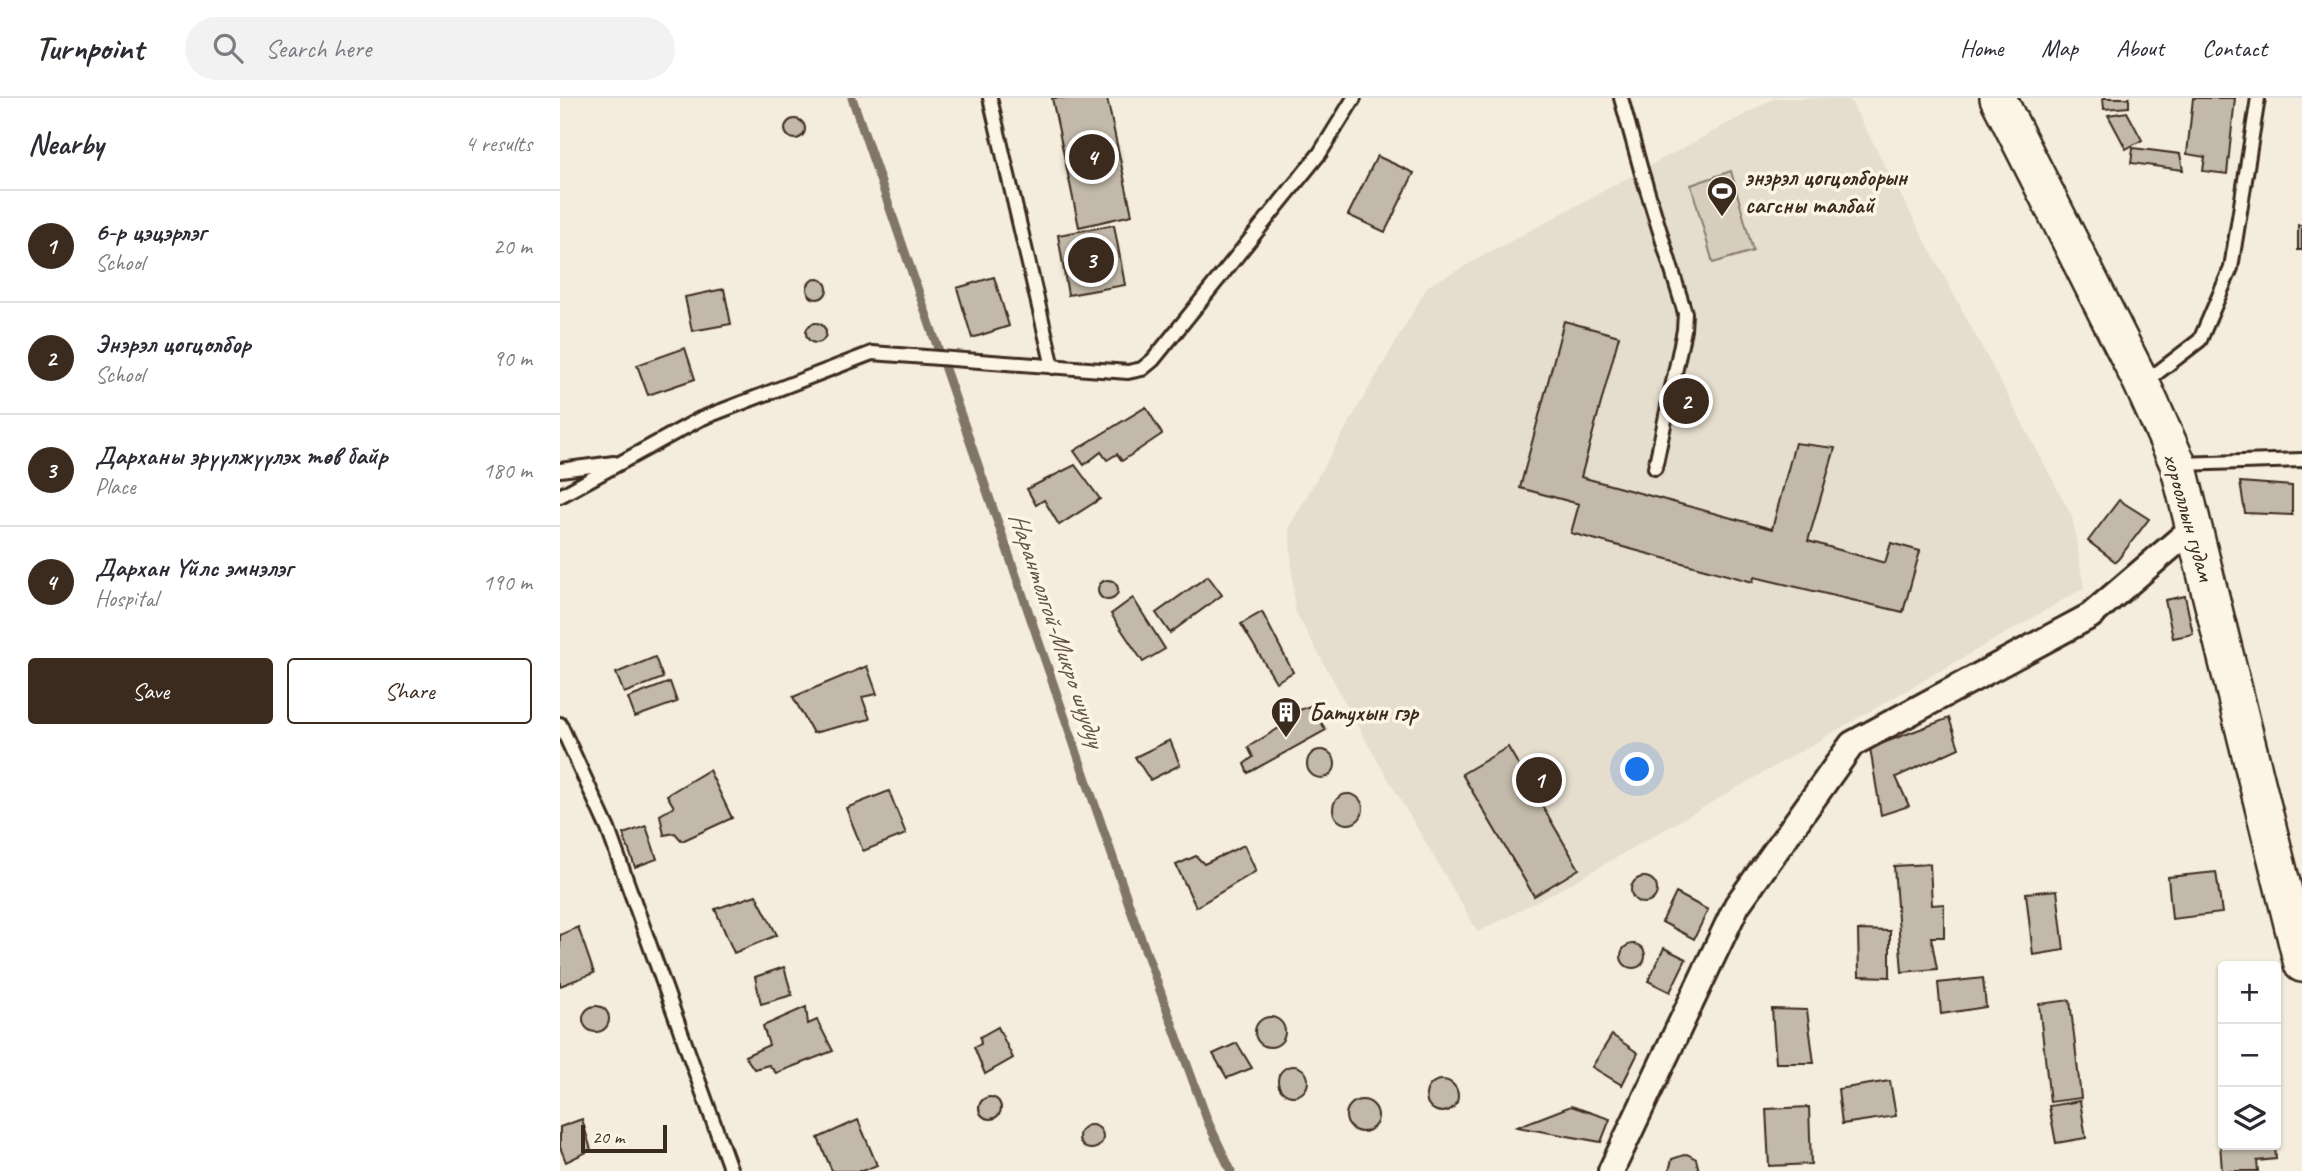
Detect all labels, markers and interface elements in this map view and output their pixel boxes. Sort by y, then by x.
search box [185,17,675,80]
text: Turnpoint [35,27,143,69]
icon: search [209,29,247,67]
text: Search here [265,32,371,65]
text: Home [1960,33,2003,63]
text: Map [2041,33,2078,63]
text: About [2116,33,2164,63]
text: Contact [2202,33,2267,63]
text: Nearby [28,125,104,163]
text: 4 results [465,129,532,158]
pin: 4 [1069,131,1115,183]
place label: энэрэл цогцолборын сагсны талбай [1745,162,1909,220]
sports icon: энэрэл цогцолборын сагсны талбай [1705,174,1739,218]
text: 6-р цэцэрлэг [95,215,206,248]
text: 1 [46,232,56,261]
text: 20 m [493,232,532,261]
pin: 3 [1068,234,1114,286]
text: School [95,248,144,277]
text: Энэрэл цогцолбор [95,327,251,360]
text: 2 [46,344,56,373]
text: 90 m [493,344,532,373]
text: School [95,360,144,389]
pin: 2 [1663,375,1709,427]
text: Дарханы эрүүлжүүлэх төв байр [95,439,387,472]
street label: хорооллын гудам [2156,450,2222,586]
text: 3 [46,456,56,485]
text: 180 m [483,456,532,485]
text: Place [95,472,135,501]
water label: Нарантолгой-Микро шуудуу [1001,508,1114,754]
text: Дархан Үйлс эмнэлэг [95,551,293,584]
text: 4 [46,568,56,597]
text: 190 m [483,568,532,597]
text: Hospital [95,584,158,613]
button: Save [28,658,273,724]
button: Share [287,658,532,724]
building icon: Батухын гэр [1269,695,1303,739]
place label: Батухын гэр [1309,697,1420,727]
your location [1620,752,1654,786]
pin: 1 [1516,754,1562,806]
map controls [2218,961,2281,1150]
button: + [2218,961,2281,1024]
button: − [2218,1024,2281,1087]
button: layers [2218,1087,2281,1150]
scale bar [581,1122,667,1154]
text: 20 m [592,1125,624,1149]

